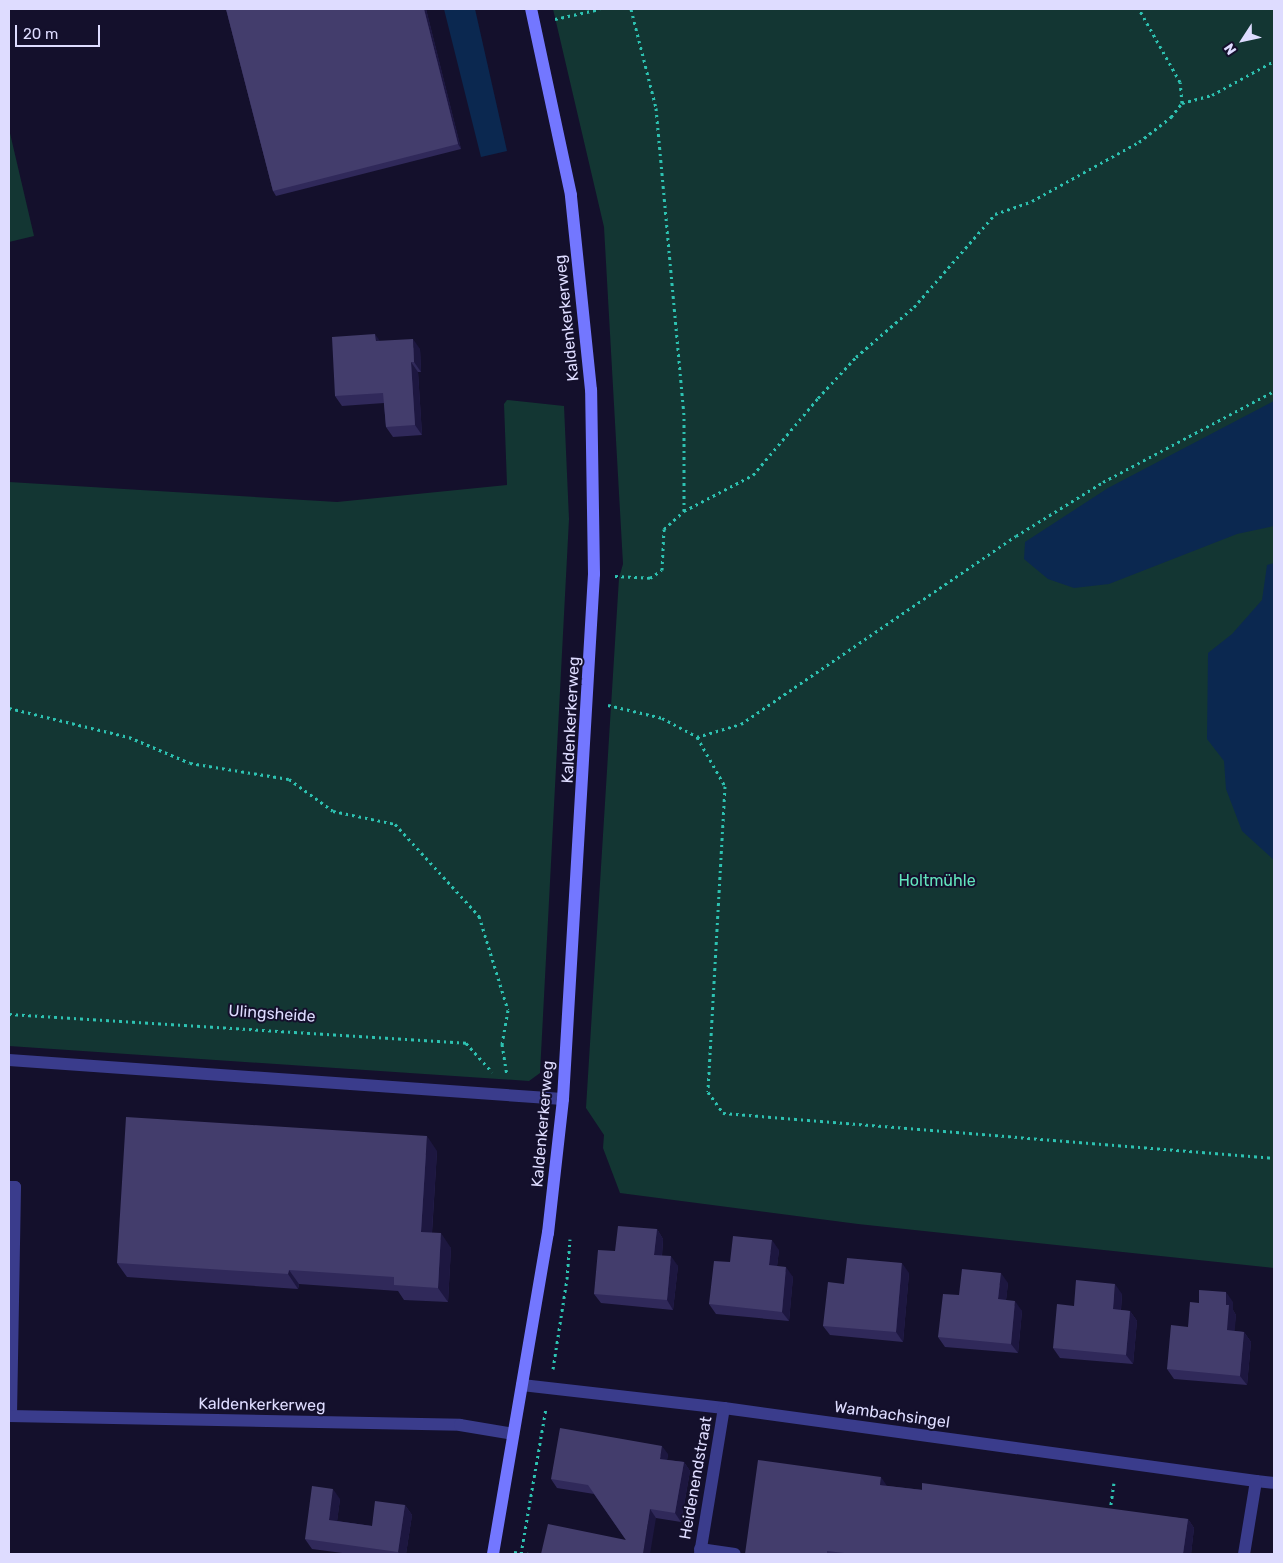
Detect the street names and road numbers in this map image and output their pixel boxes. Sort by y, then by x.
street label: Kaldenkerkerweg [551,254,583,382]
street label: Kaldenkerkerweg [558,656,584,784]
street label: Ulingsheide [228,1001,316,1027]
street label: Kaldenkerkerweg [528,1060,558,1188]
street label: Kaldenkerkerweg [198,1394,326,1416]
street label: Wambachsingel [833,1397,951,1433]
street label: Heidenendstraat [676,1415,716,1541]

